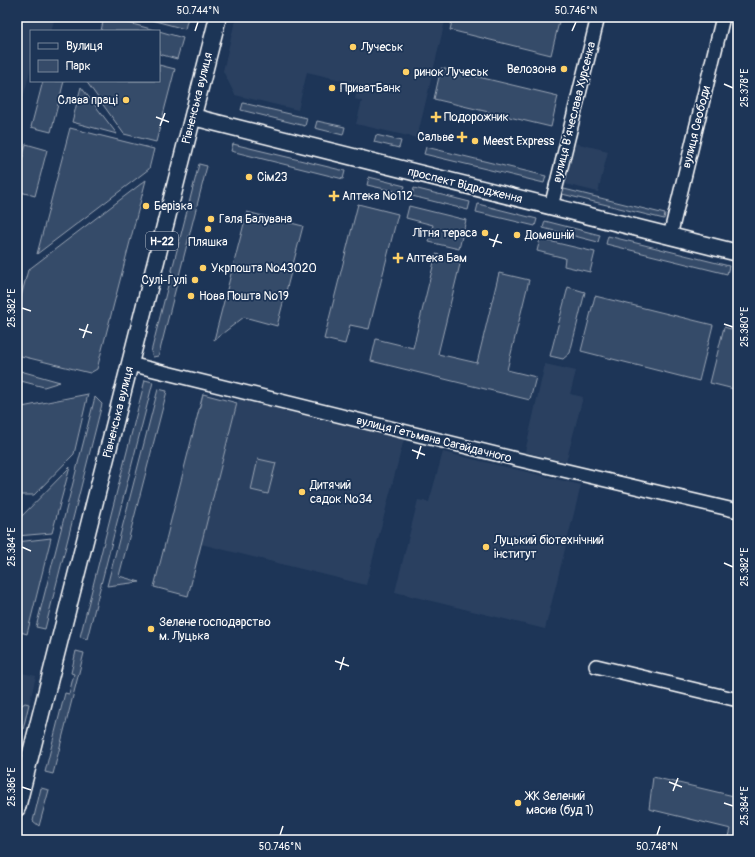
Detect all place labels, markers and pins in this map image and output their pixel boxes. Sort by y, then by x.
place label: Лучеськ [360,40,403,55]
marker: Лучеськ [348,42,358,52]
place label: Велозона [507,62,556,77]
marker: Велозона [559,64,569,74]
place label: ринок Лучеськ [414,65,488,80]
marker: ринок Лучеськ [401,67,411,77]
place label: ПриватБанк [340,81,401,96]
marker: ПриватБанк [327,83,337,93]
place label: Слава праці [58,93,118,108]
marker: Слава праці [121,95,131,105]
place label: Подорожник [444,110,509,125]
marker: Подорожник [431,112,441,122]
place label: Сальве [417,130,454,145]
marker: Сальве [457,132,467,142]
place label: Meest Express [483,134,555,149]
marker: Meest Express [470,136,480,146]
place label: Сім23 [257,170,288,185]
marker: Сім23 [244,172,254,182]
place label: Аптека №112 [342,189,413,204]
marker: Аптека №112 [329,191,339,201]
place label: Берізка [154,199,193,214]
marker: Берізка [141,201,151,211]
place label: Галя Балувана [219,212,293,227]
marker: Галя Балувана [206,214,216,224]
marker: Пляшка [203,224,213,234]
place label: Літня тераса [412,226,477,241]
marker: Літня тераса [480,228,490,238]
place label: Домашній [524,228,575,243]
marker: Домашній [512,230,522,240]
place label: Пляшка [188,235,228,250]
place label: Аптека Бам [406,251,467,266]
marker: Аптека Бам [393,253,403,263]
place label: Укрпошта №43020 [211,261,317,276]
marker: Укрпошта №43020 [198,263,208,273]
place label: Сулі-Гулі [142,273,187,288]
marker: Сулі-Гулі [190,275,200,285]
place label: Нова Пошта №19 [199,289,289,304]
marker: Нова Пошта №19 [186,291,196,301]
place label: Дитячий садок №34 [309,478,372,507]
marker: Дитячий садок №34 [297,487,307,497]
place label: Луцький біотехнічний інститут [493,533,604,562]
marker: Луцький біотехнічний інститут [481,542,491,552]
place label: Зелене господарство м. Луцька [159,615,271,644]
marker: Зелене господарство м. Луцька [146,624,156,634]
place label: ЖК Зелений масив (буд 1) [524,789,594,818]
marker: ЖК Зелений масив (буд 1) [513,798,523,808]

